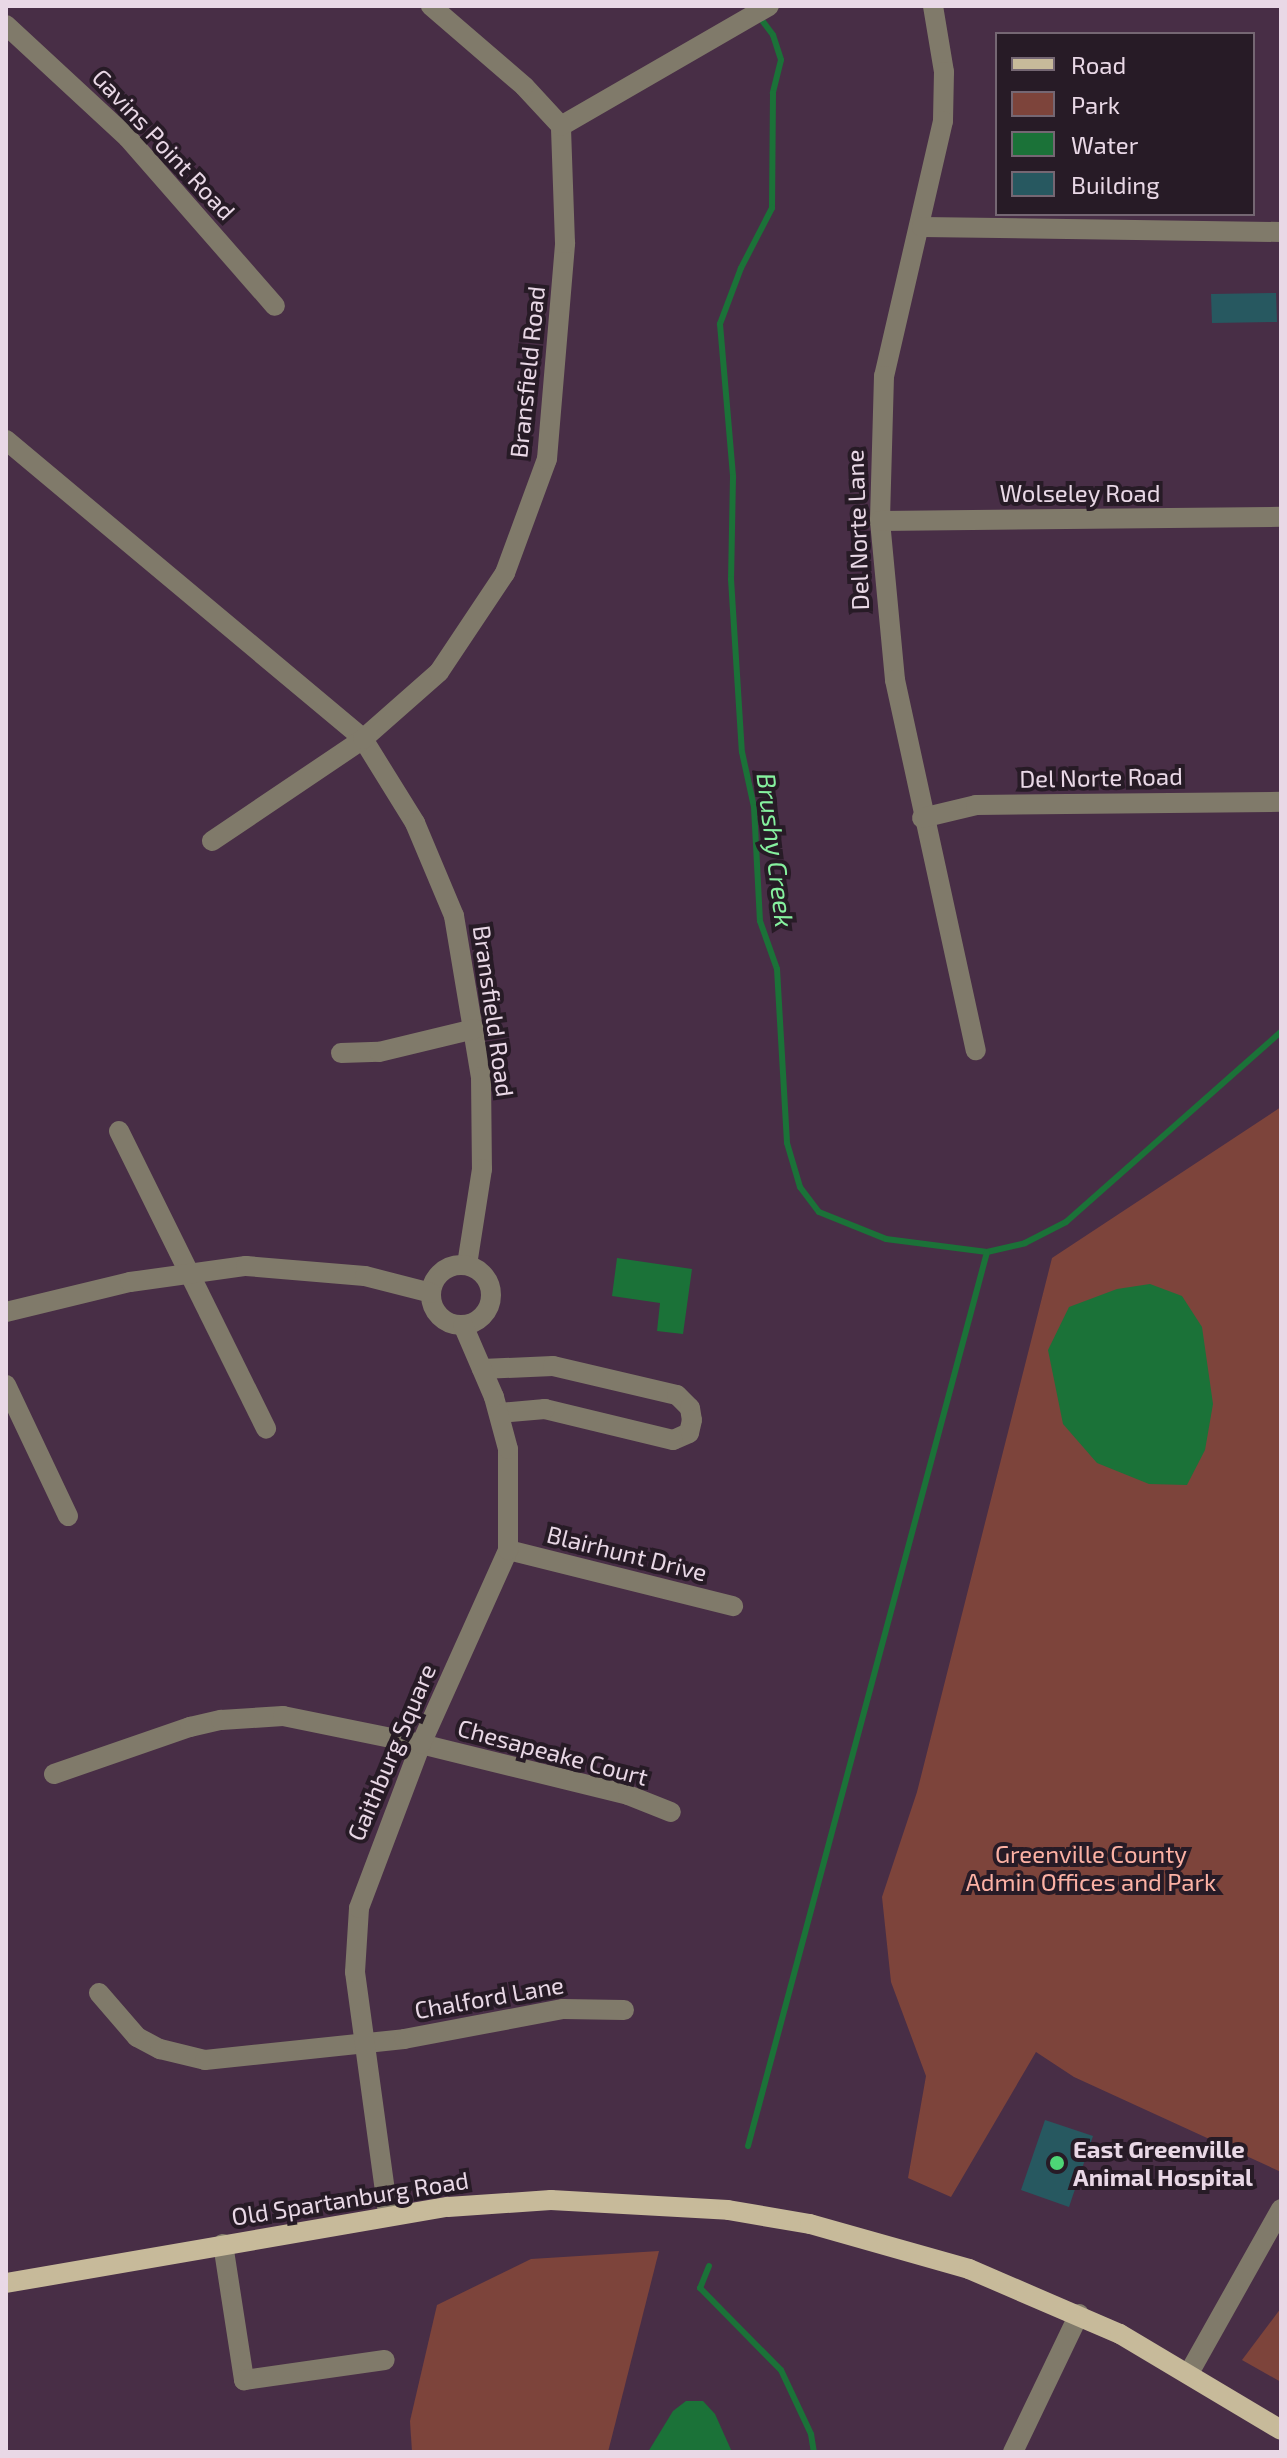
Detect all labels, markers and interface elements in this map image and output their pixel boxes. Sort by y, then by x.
legend [995,32,1255,216]
text: Road [1071,50,1126,79]
street label: Gavins Point Road [87,63,241,225]
text: Park [1071,90,1120,119]
text: Water [1071,130,1138,159]
text: Building [1071,170,1160,199]
street label: Bransfield Road [504,285,550,459]
street label: Del Norte Lane [840,449,874,611]
street label: Wolseley Road [999,479,1161,507]
street label: Del Norte Road [1019,761,1183,793]
water label: Brushy Creek [751,771,801,929]
street label: Bransfield Road [468,923,520,1099]
street label: Blairhunt Drive [544,1519,710,1587]
street label: Gaithburg Square [341,1659,441,1845]
street label: Chesapeake Court [455,1713,651,1791]
park label: Greenville County Admin Offices and Park [966,1840,1216,1896]
street label: Chalford Lane [412,1970,566,2024]
place label: East Greenville Animal Hospital [1073,2135,1254,2191]
marker: East Greenville Animal Hospital [1048,2154,1066,2172]
street label: Old Spartanburg Road [229,2165,471,2231]

